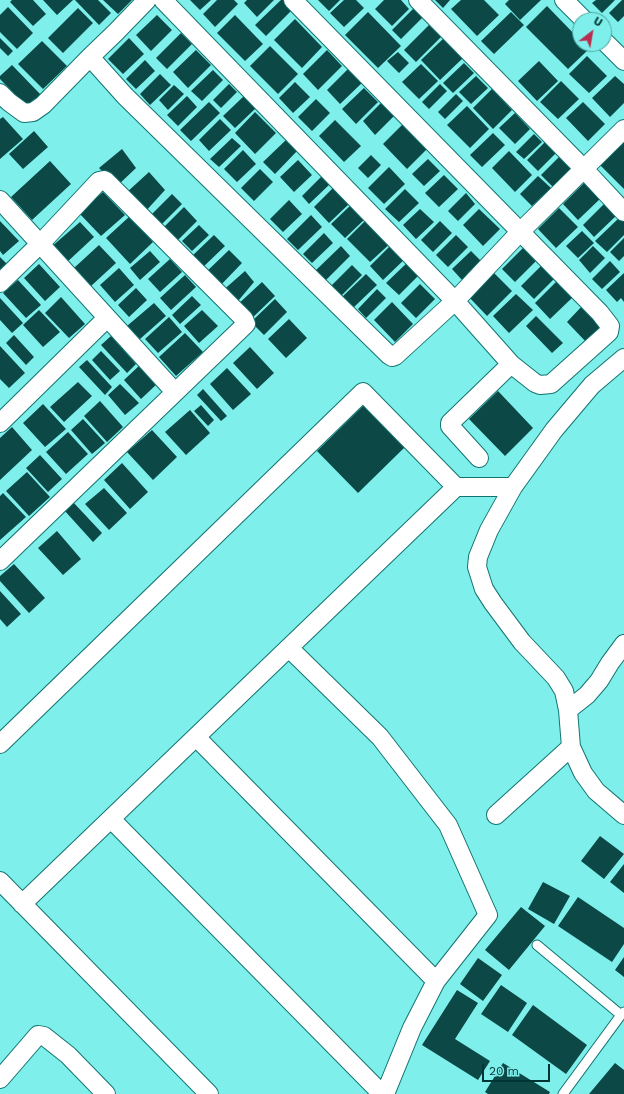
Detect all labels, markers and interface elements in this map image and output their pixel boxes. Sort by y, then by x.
north arrow [572,12,612,52]
text: U [591,15,605,30]
scale bar [484,1056,552,1082]
text: 20 m [489,1064,519,1078]

